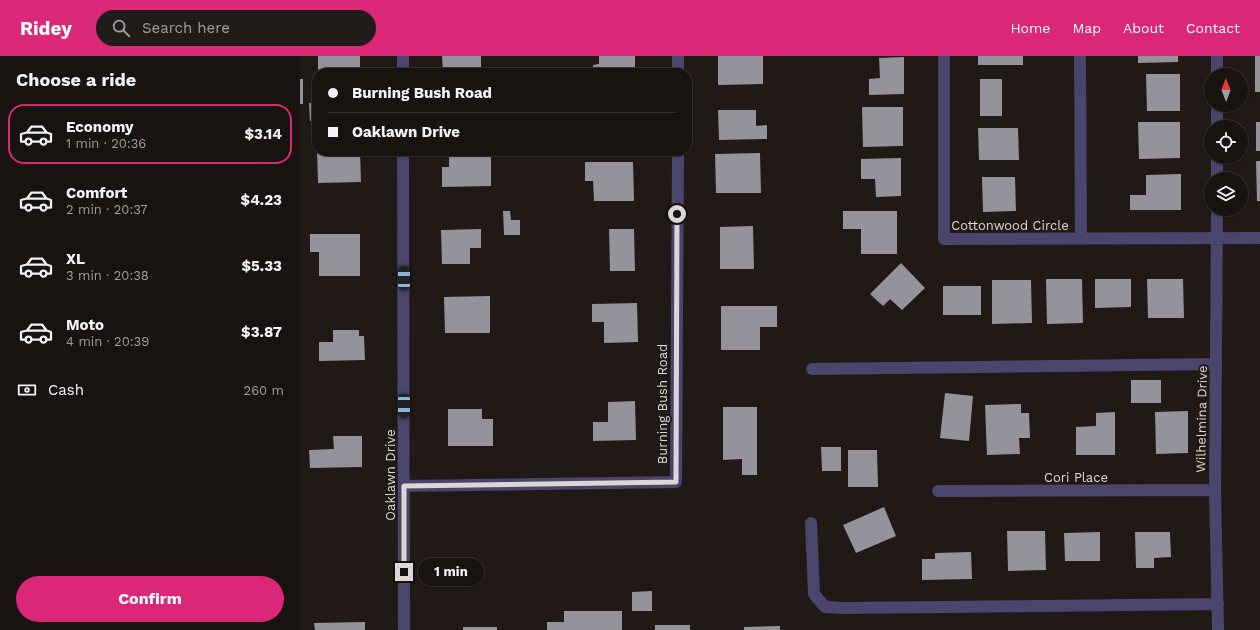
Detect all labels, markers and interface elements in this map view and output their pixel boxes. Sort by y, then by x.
search box [96,10,376,46]
text: Ridey [20,17,72,40]
icon: search [110,17,132,39]
text: Search here [142,19,230,37]
text: Home [1010,20,1050,36]
text: Map [1072,20,1101,36]
text: About [1123,20,1164,36]
text: Contact [1186,20,1240,36]
north arrow [1204,68,1248,112]
map controls [1204,68,1248,216]
text: Choose a ride [16,69,136,90]
text: Burning Bush Road [352,84,492,102]
icon: car [18,116,54,152]
text: Economy [66,118,133,136]
button: locate [1204,120,1248,164]
text: Oaklawn Drive [352,123,460,141]
text: $3.14 [245,125,282,143]
text: 1 min · 20:36 [66,136,146,151]
button: layers [1204,172,1248,216]
icon: car [18,182,54,218]
text: Comfort [66,184,127,202]
text: $4.23 [241,191,282,209]
text: 2 min · 20:37 [66,202,148,217]
route start [668,205,686,223]
street label: Cottonwood Circle [951,218,1069,233]
icon: car [18,248,54,284]
text: XL [66,250,85,268]
text: $5.33 [241,257,282,275]
car [398,266,410,290]
text: 3 min · 20:38 [66,268,149,283]
icon: car [18,314,54,350]
text: Moto [66,316,104,334]
text: $3.87 [241,323,282,341]
text: 4 min · 20:39 [66,334,149,349]
street label: Burning Bush Road [655,344,670,464]
street label: Wilhelmina Drive [1193,365,1210,473]
icon: cash [16,379,38,401]
text: Cash [48,381,84,399]
text: 260 m [244,383,284,398]
car [398,394,410,418]
street label: Oaklawn Drive [383,429,398,521]
street label: Cori Place [1044,470,1108,485]
callout: 1 min [418,558,484,586]
route end [395,563,413,581]
text: 1 min [434,564,468,579]
button: Confirm [16,576,284,622]

